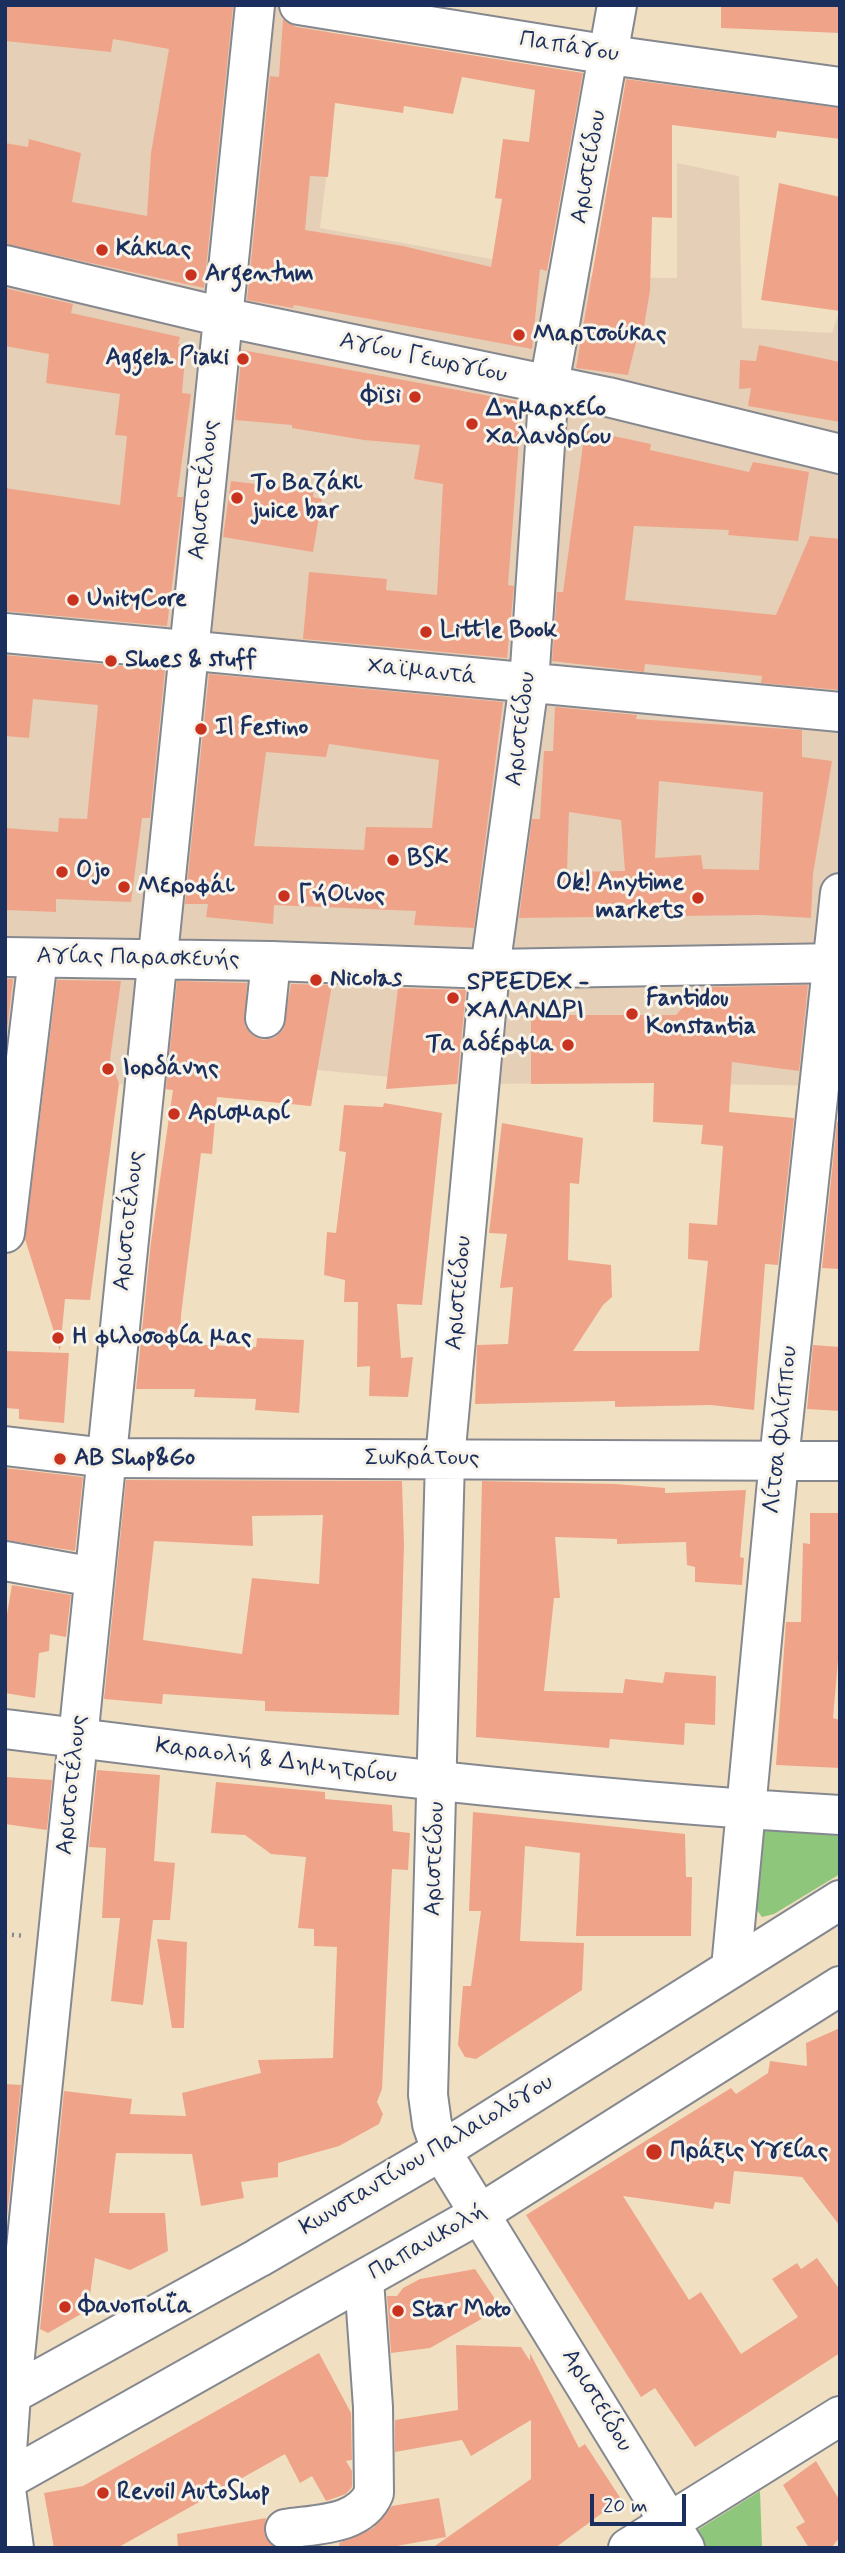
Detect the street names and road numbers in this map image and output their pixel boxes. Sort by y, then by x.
street label: Παπάγου [517,26,621,70]
street label: Αριστείδου [566,108,614,226]
street label: Αγίου Γεωργίου [337,327,509,391]
street label: Αριστοτέλους [183,419,227,561]
street label: Χαϊμαντά [366,653,478,693]
street label: Αριστείδου [501,670,543,788]
street label: Αγίας Παρασκευής [36,943,240,975]
street label: Αριστοτέλους [108,1150,152,1292]
street label: Αριστείδου [441,1234,479,1352]
street label: Λίτσα Φιλίππου [759,1344,805,1516]
street label: Σωκράτους [365,1445,479,1473]
street label: Αριστοτέλους [51,1714,95,1856]
street label: Καραολή & Δημητρίου [154,1733,398,1791]
street label: Αριστείδου [420,1801,452,1917]
street label: Κωνσταντίνου Παλαιολόγου [295,2069,559,2243]
street label: Παπανικολή [364,2198,492,2288]
street label: Αριστείδου [554,2344,638,2458]

